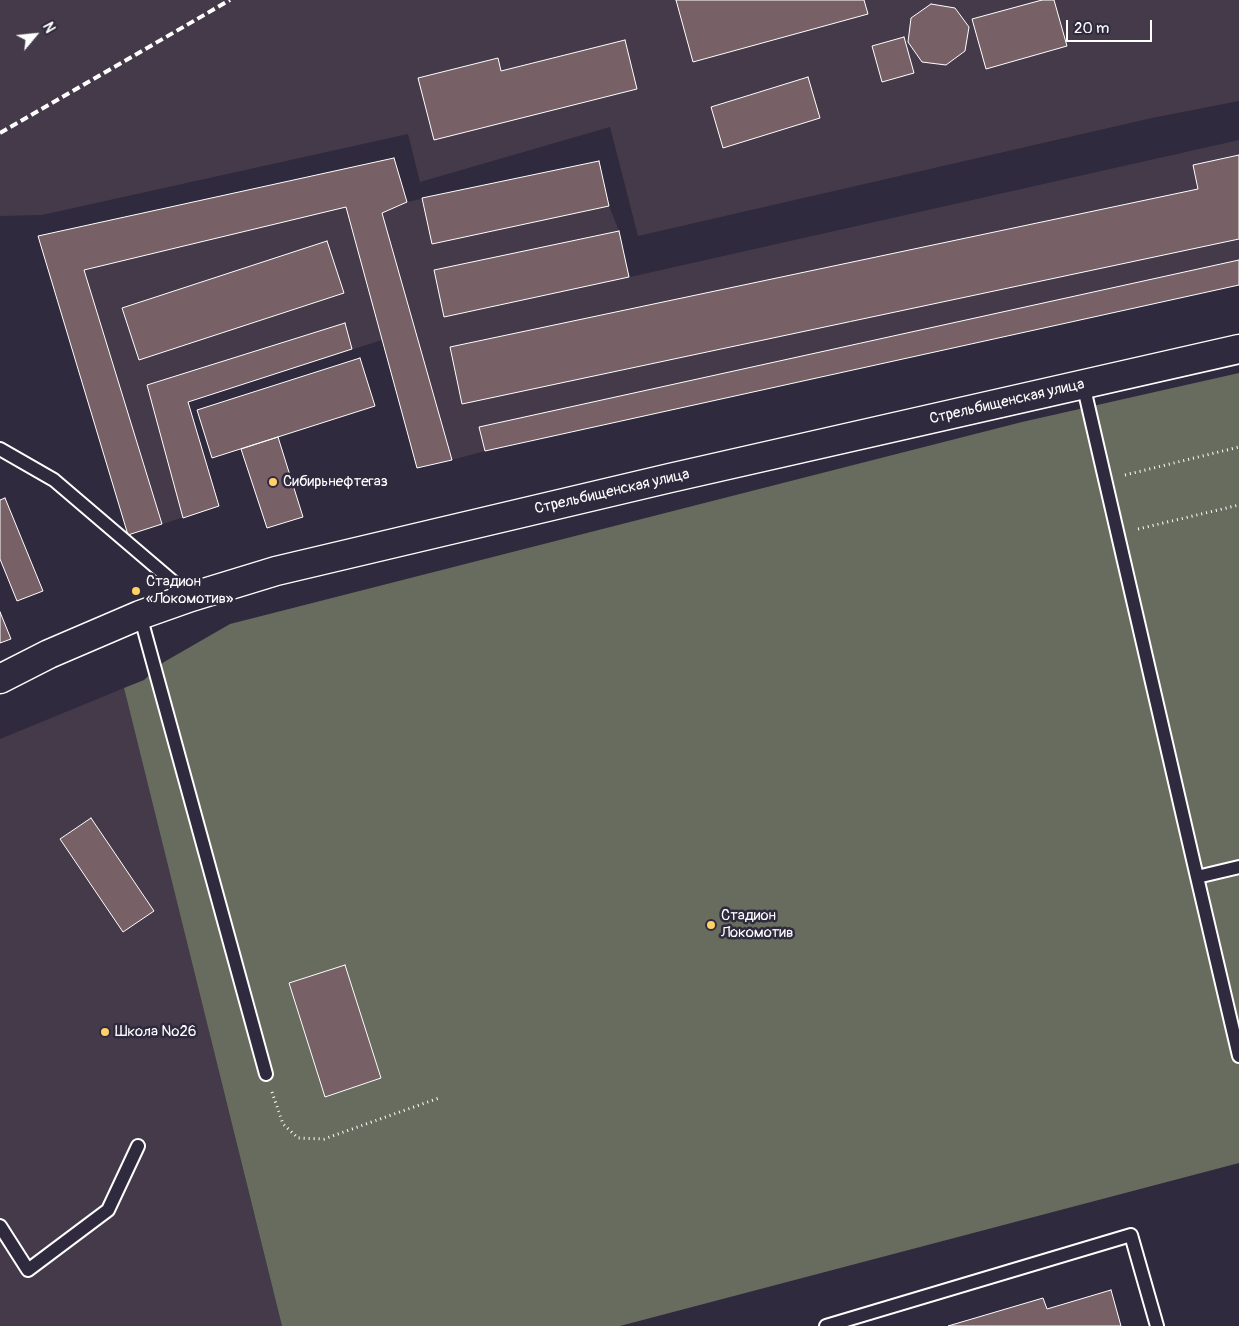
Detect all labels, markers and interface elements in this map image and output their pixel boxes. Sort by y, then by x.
north arrow [10,10,60,60]
scale bar [1069,10,1155,42]
text: 20 m [1074,19,1109,38]
text: N [39,20,58,36]
street label: Стрельбищенская улица [928,375,1086,429]
street label: Стрельбищенская улица [533,465,691,519]
place label: Сибирьнефтегаз [283,473,388,491]
marker: Сибирьнефтегаз [267,476,279,488]
place label: Стадион «Локомотив» [146,573,233,608]
marker: Стадион «Локомотив» [130,585,142,597]
place label: Стадион Локомотив [721,907,793,942]
marker: Стадион Локомотив [705,919,717,931]
place label: Школа №26 [115,1023,196,1041]
marker: Школа №26 [99,1026,111,1038]

